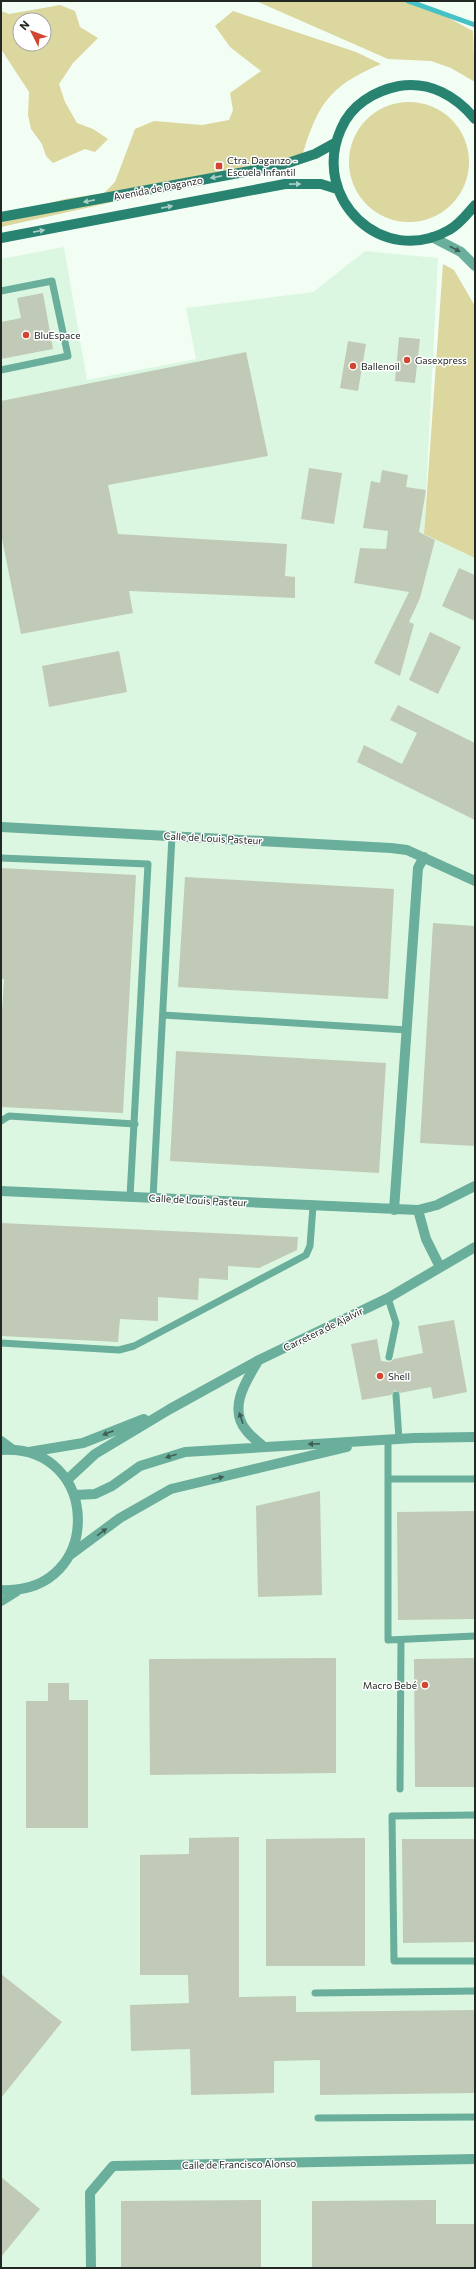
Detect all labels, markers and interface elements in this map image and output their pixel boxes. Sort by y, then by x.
north arrow [12,12,52,52]
text: N [17,18,32,32]
place label: Ctra. Daganzo - Escuela Infantil [227,154,297,178]
marker: Ctra. Daganzo - Escuela Infantil [214,161,224,171]
street label: Avenida de Daganzo [112,173,204,203]
one-way arrow [210,174,223,180]
one-way arrow [289,181,302,187]
one-way arrow [83,198,95,204]
one-way arrow [161,203,173,209]
one-way arrow [33,227,45,233]
one-way arrow [449,246,461,253]
place label: BluEspace [34,329,80,341]
marker: BluEspace [21,330,31,340]
place label: Gasexpress [415,354,467,366]
marker: Gasexpress [402,355,412,365]
place label: Ballenoil [361,360,400,372]
marker: Ballenoil [348,361,358,371]
street label: Calle de Louis Pasteur [163,829,263,847]
street label: Calle de Louis Pasteur [148,1191,248,1209]
street label: Carretera de Ajalvir [281,1304,365,1354]
place label: Shell [388,1370,410,1382]
marker: Shell [375,1371,385,1381]
one-way arrow [238,1411,244,1423]
one-way arrow [101,1430,113,1436]
one-way arrow [307,1441,320,1447]
one-way arrow [164,1454,176,1460]
one-way arrow [212,1474,224,1480]
one-way arrow [97,1528,107,1536]
place label: Macro Bebé [363,1679,417,1691]
marker: Macro Bebé [420,1680,430,1690]
street label: Calle de Francisco Alonso [182,2157,296,2171]

